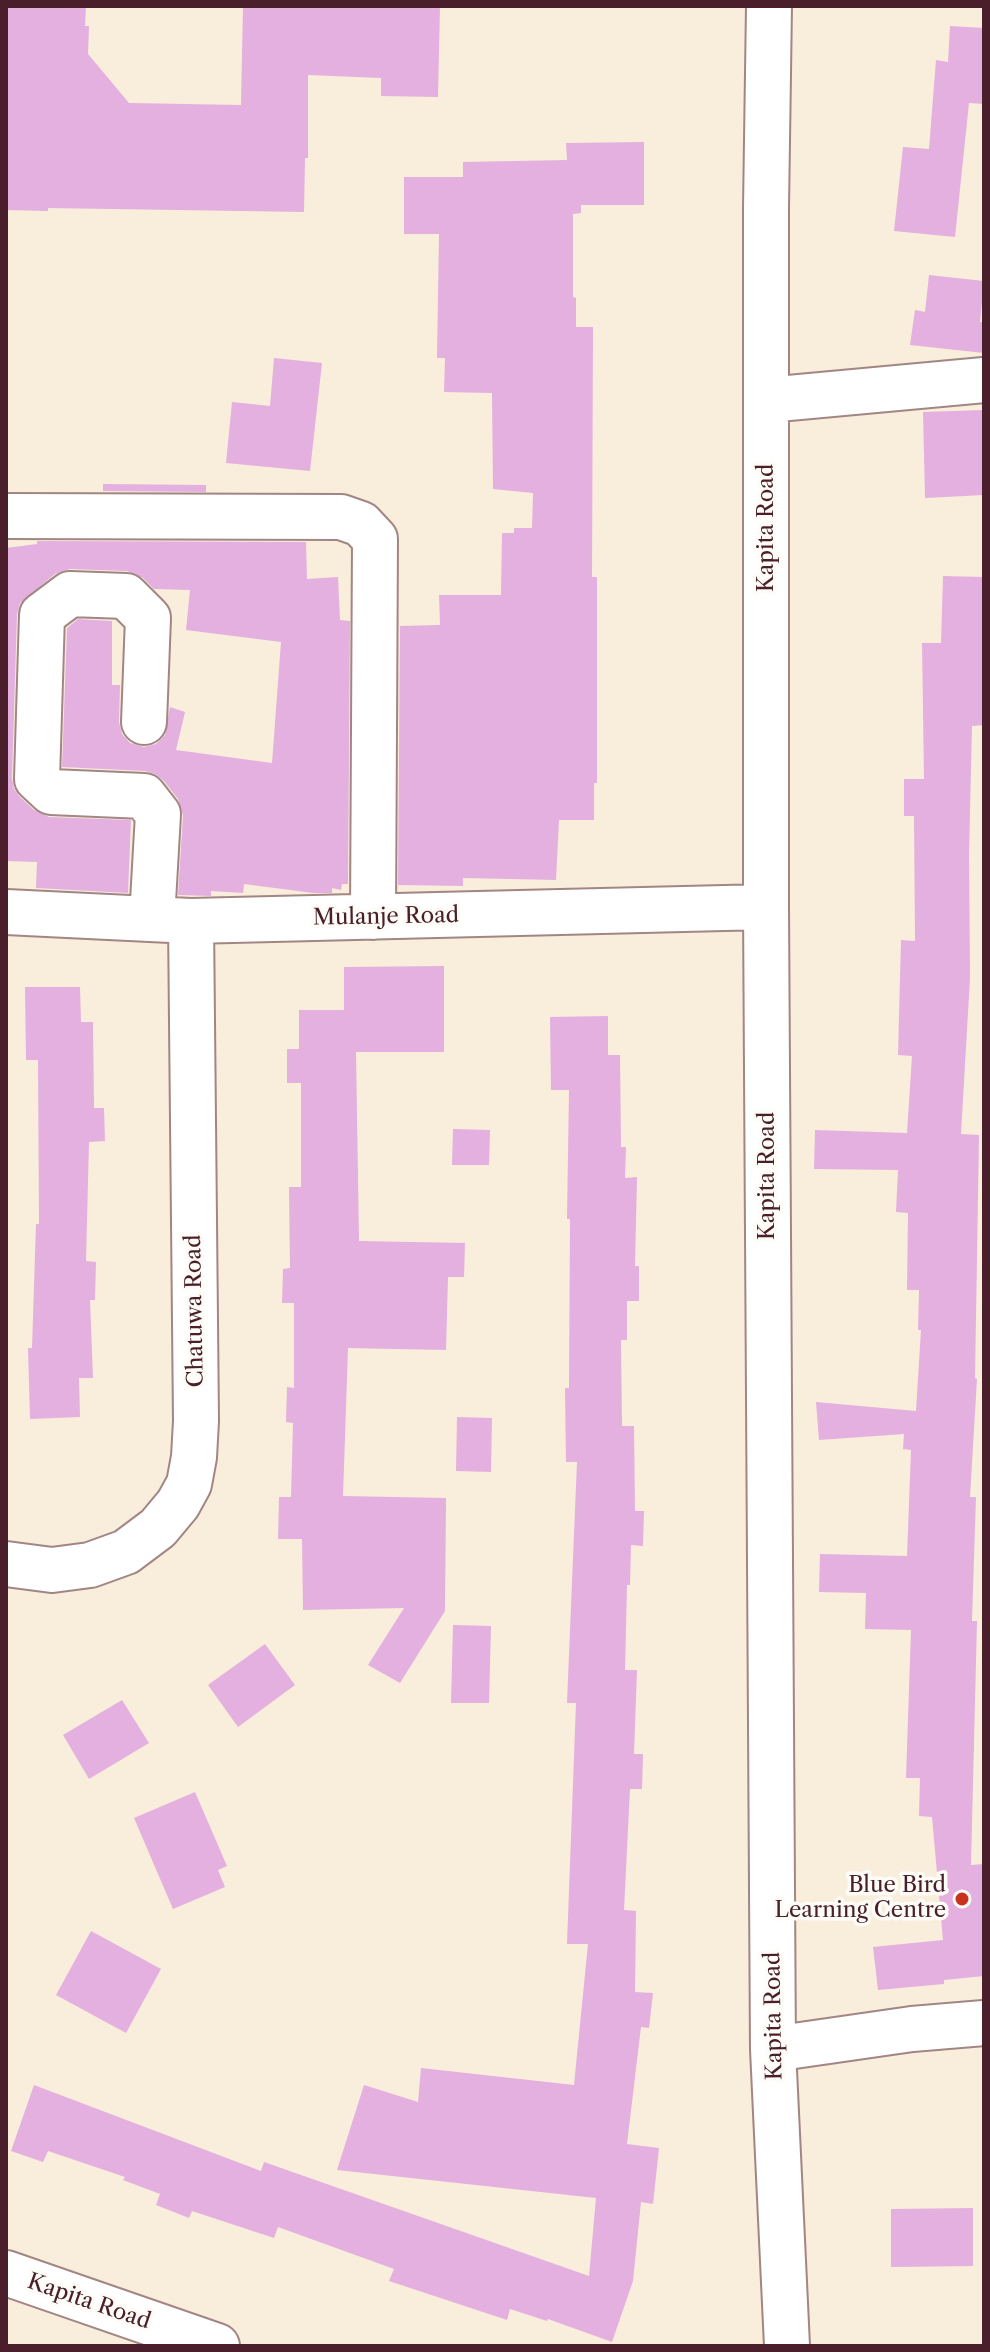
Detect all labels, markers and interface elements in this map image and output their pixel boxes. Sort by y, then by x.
street label: Kapita Road [754,464,780,592]
street label: Mulanje Road [313,903,459,931]
street label: Kapita Road [755,1112,781,1240]
street label: Chatuwa Road [180,1234,210,1388]
place label: Blue Bird Learning Centre [775,1873,946,1924]
marker: Blue Bird Learning Centre [953,1890,971,1908]
street label: Kapita Road [760,1951,788,2081]
street label: Kapita Road [24,2269,154,2335]

